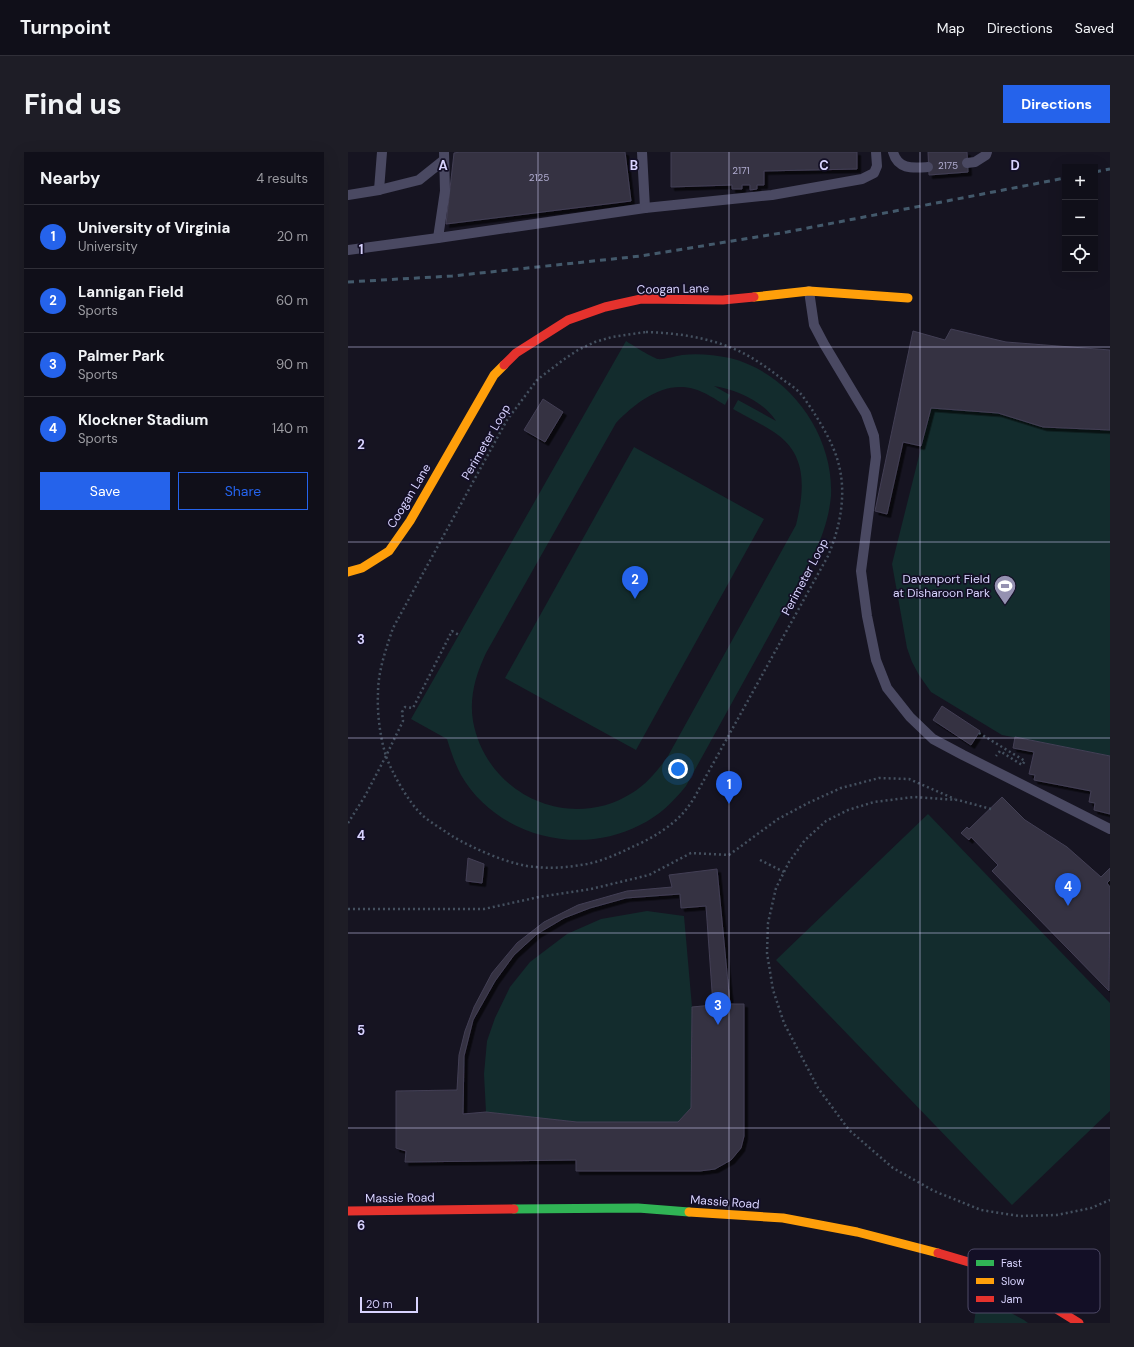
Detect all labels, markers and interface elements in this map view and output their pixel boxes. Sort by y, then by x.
text: Turnpoint [20,15,111,40]
text: Map [937,19,965,37]
text: Directions [987,19,1053,37]
text: Saved [1075,19,1114,37]
button: Directions [1003,85,1110,123]
text: Find us [24,86,122,123]
text: A [438,157,448,174]
text: B [630,157,638,174]
text: C [819,157,829,174]
text: D [1010,157,1020,174]
house number: 2175 [938,159,958,172]
house number: 2171 [732,164,750,177]
map controls [1062,164,1098,272]
button: + [1062,164,1098,200]
text: Nearby [40,167,100,189]
text: 4 results [256,170,308,187]
house number: 2125 [529,171,549,184]
button: − [1062,200,1098,236]
text: University of Virginia [78,218,230,238]
text: 1 [51,228,55,245]
text: 20 m [277,228,308,245]
button: locate [1062,236,1098,272]
text: University [78,238,138,255]
text: 1 [359,241,363,258]
street label: Coogan Lane [637,280,710,298]
text: Lannigan Field [78,282,184,302]
text: 2 [49,292,57,309]
text: 60 m [276,292,308,309]
text: Sports [78,302,118,319]
text: Palmer Park [78,346,165,366]
text: 3 [49,356,57,373]
text: 90 m [276,356,308,373]
text: Sports [78,366,118,383]
street label: Perimeter Loop [458,401,514,483]
text: Klockner Stadium [78,410,208,430]
text: 4 [49,420,57,437]
text: 140 m [272,420,308,437]
text: Sports [78,430,118,447]
text: 2 [357,436,365,453]
street label: Coogan Lane [383,461,435,531]
button: Save [40,472,170,510]
button: Share [178,472,308,510]
street label: Perimeter Loop [778,536,832,618]
pin: 2 [622,566,648,599]
place label: Davenport Field at Disharoon Park [893,571,990,601]
sports icon: Davenport Field at Disharoon Park [992,573,1018,606]
text: 3 [357,631,365,648]
your location [668,759,688,779]
pin: 1 [716,771,742,804]
text: 4 [357,827,365,844]
pin: 4 [1055,873,1081,906]
pin: 3 [705,992,731,1025]
text: 5 [357,1022,365,1039]
street label: Massie Road [365,1189,435,1207]
street label: Massie Road [690,1192,760,1212]
text: 6 [357,1217,365,1234]
legend [968,1249,1100,1313]
text: Fast [1001,1256,1022,1270]
text: Slow [1001,1274,1025,1288]
text: Jam [1001,1292,1022,1306]
scale bar [360,1295,418,1314]
text: 20 m [366,1297,392,1311]

